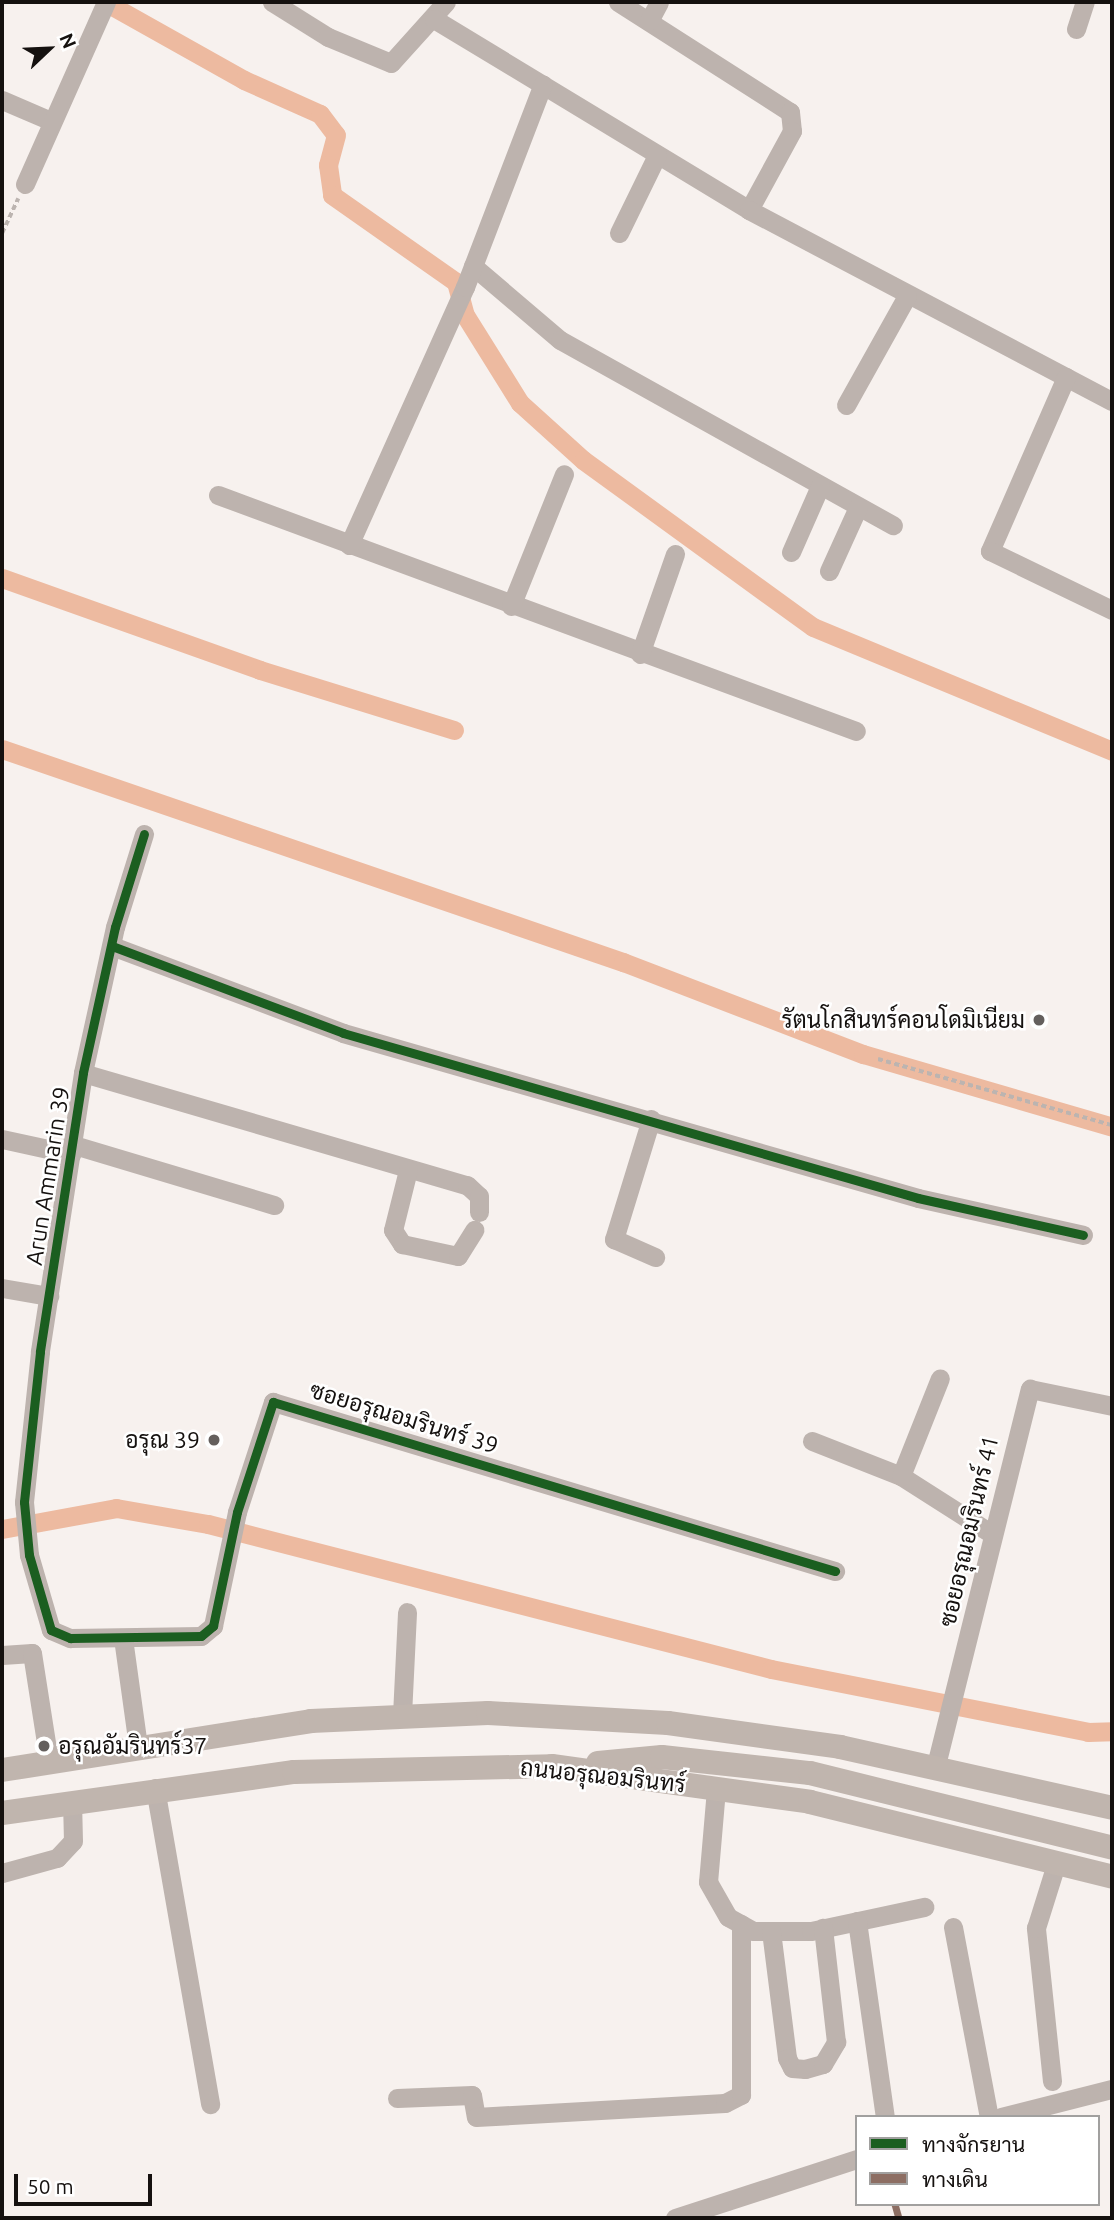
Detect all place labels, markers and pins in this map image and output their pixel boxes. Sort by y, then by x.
place label: รัตนโกสินทร์คอนโดมิเนียม [782,1006,1025,1034]
marker: รัตนโกสินทร์คอนโดมิเนียม [1031,1012,1047,1028]
place label: อรุณ 39 [125,1426,200,1454]
marker: อรุณ 39 [206,1432,222,1448]
place label: อรุณอัมรินทร์37 [58,1732,207,1760]
marker: อรุณอัมรินทร์37 [36,1738,52,1754]

